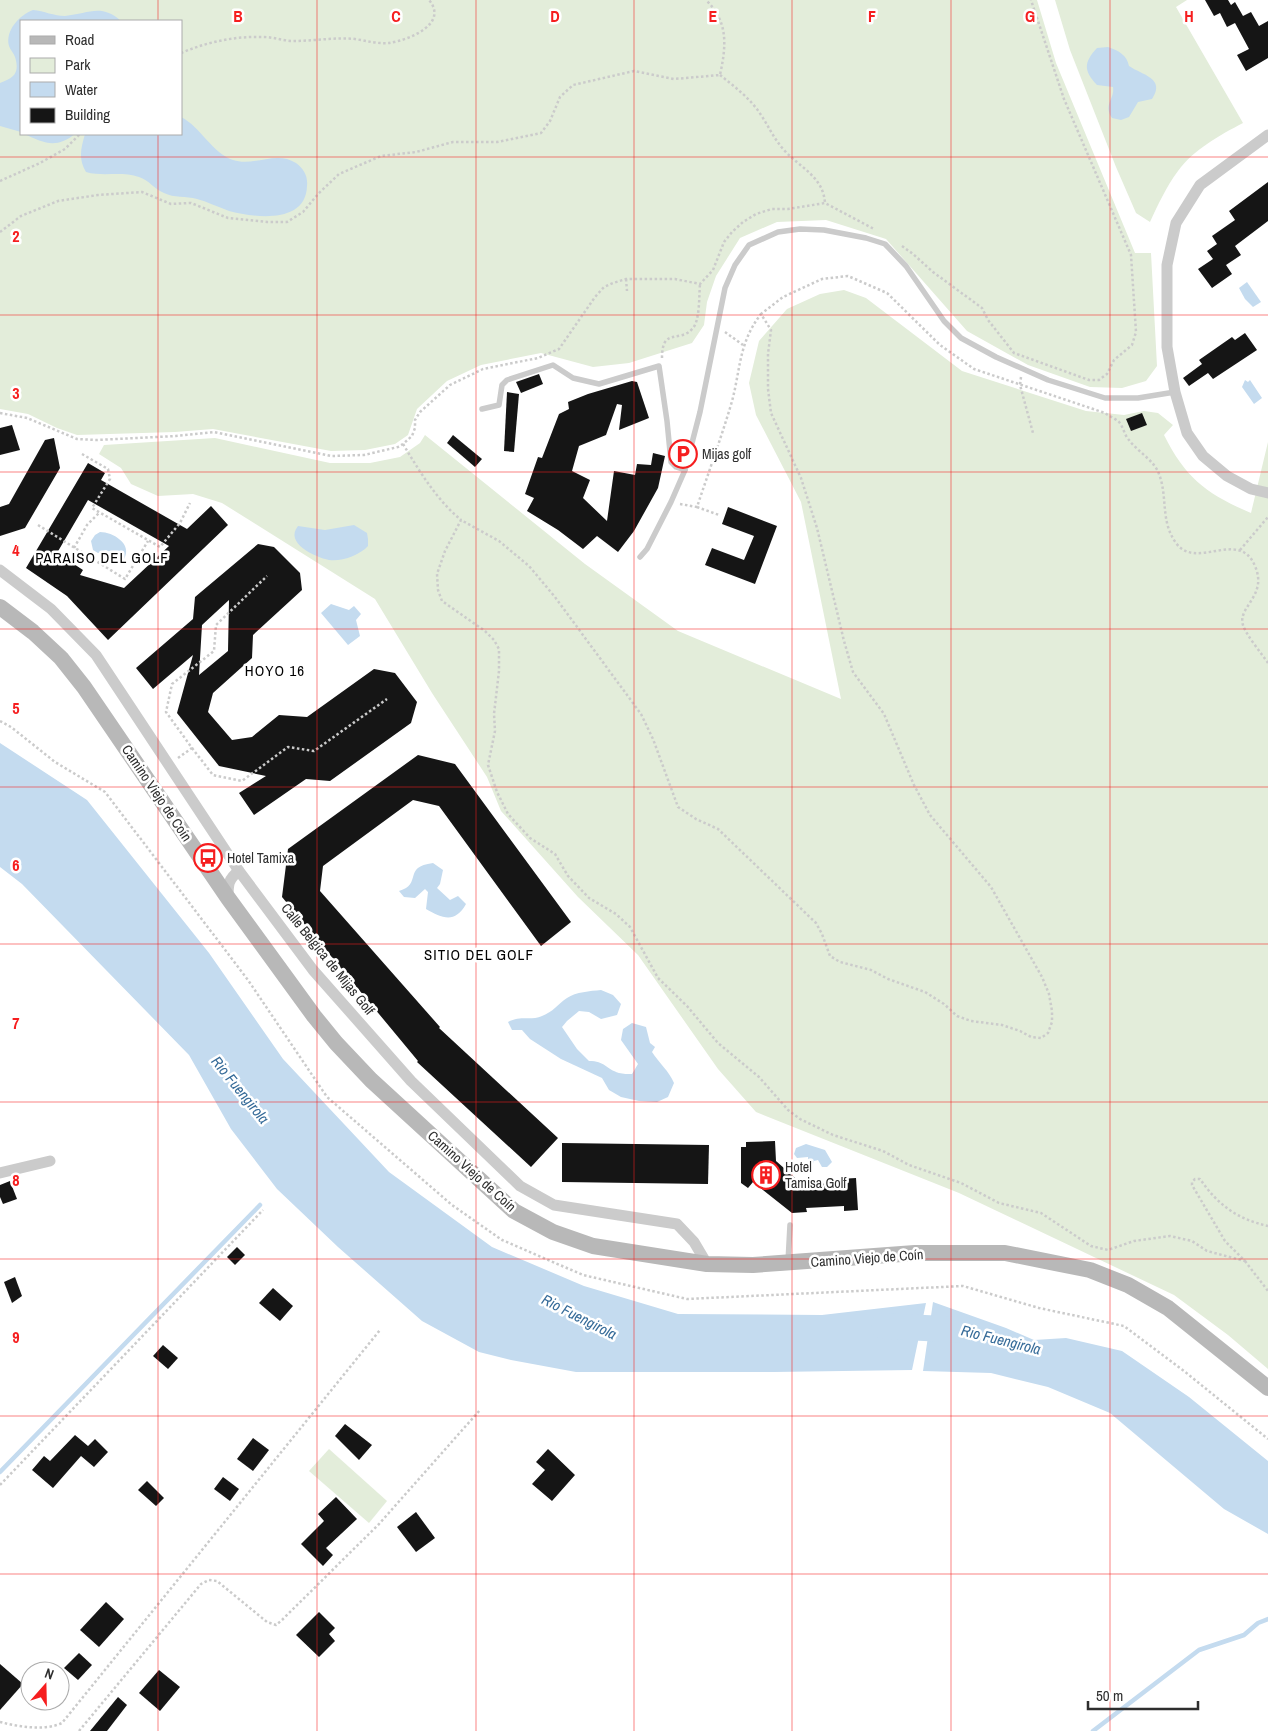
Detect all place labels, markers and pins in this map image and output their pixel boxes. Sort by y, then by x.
parking icon: Mijas golf [668,439,698,469]
place label: Mijas golf [702,445,752,463]
bus stop icon: Hotel Tamixa [193,843,223,873]
place label: Hotel Tamixa [227,849,295,867]
place label: Hotel Tamisa Golf [785,1158,847,1192]
building icon: Hotel Tamisa Golf [751,1160,781,1190]

